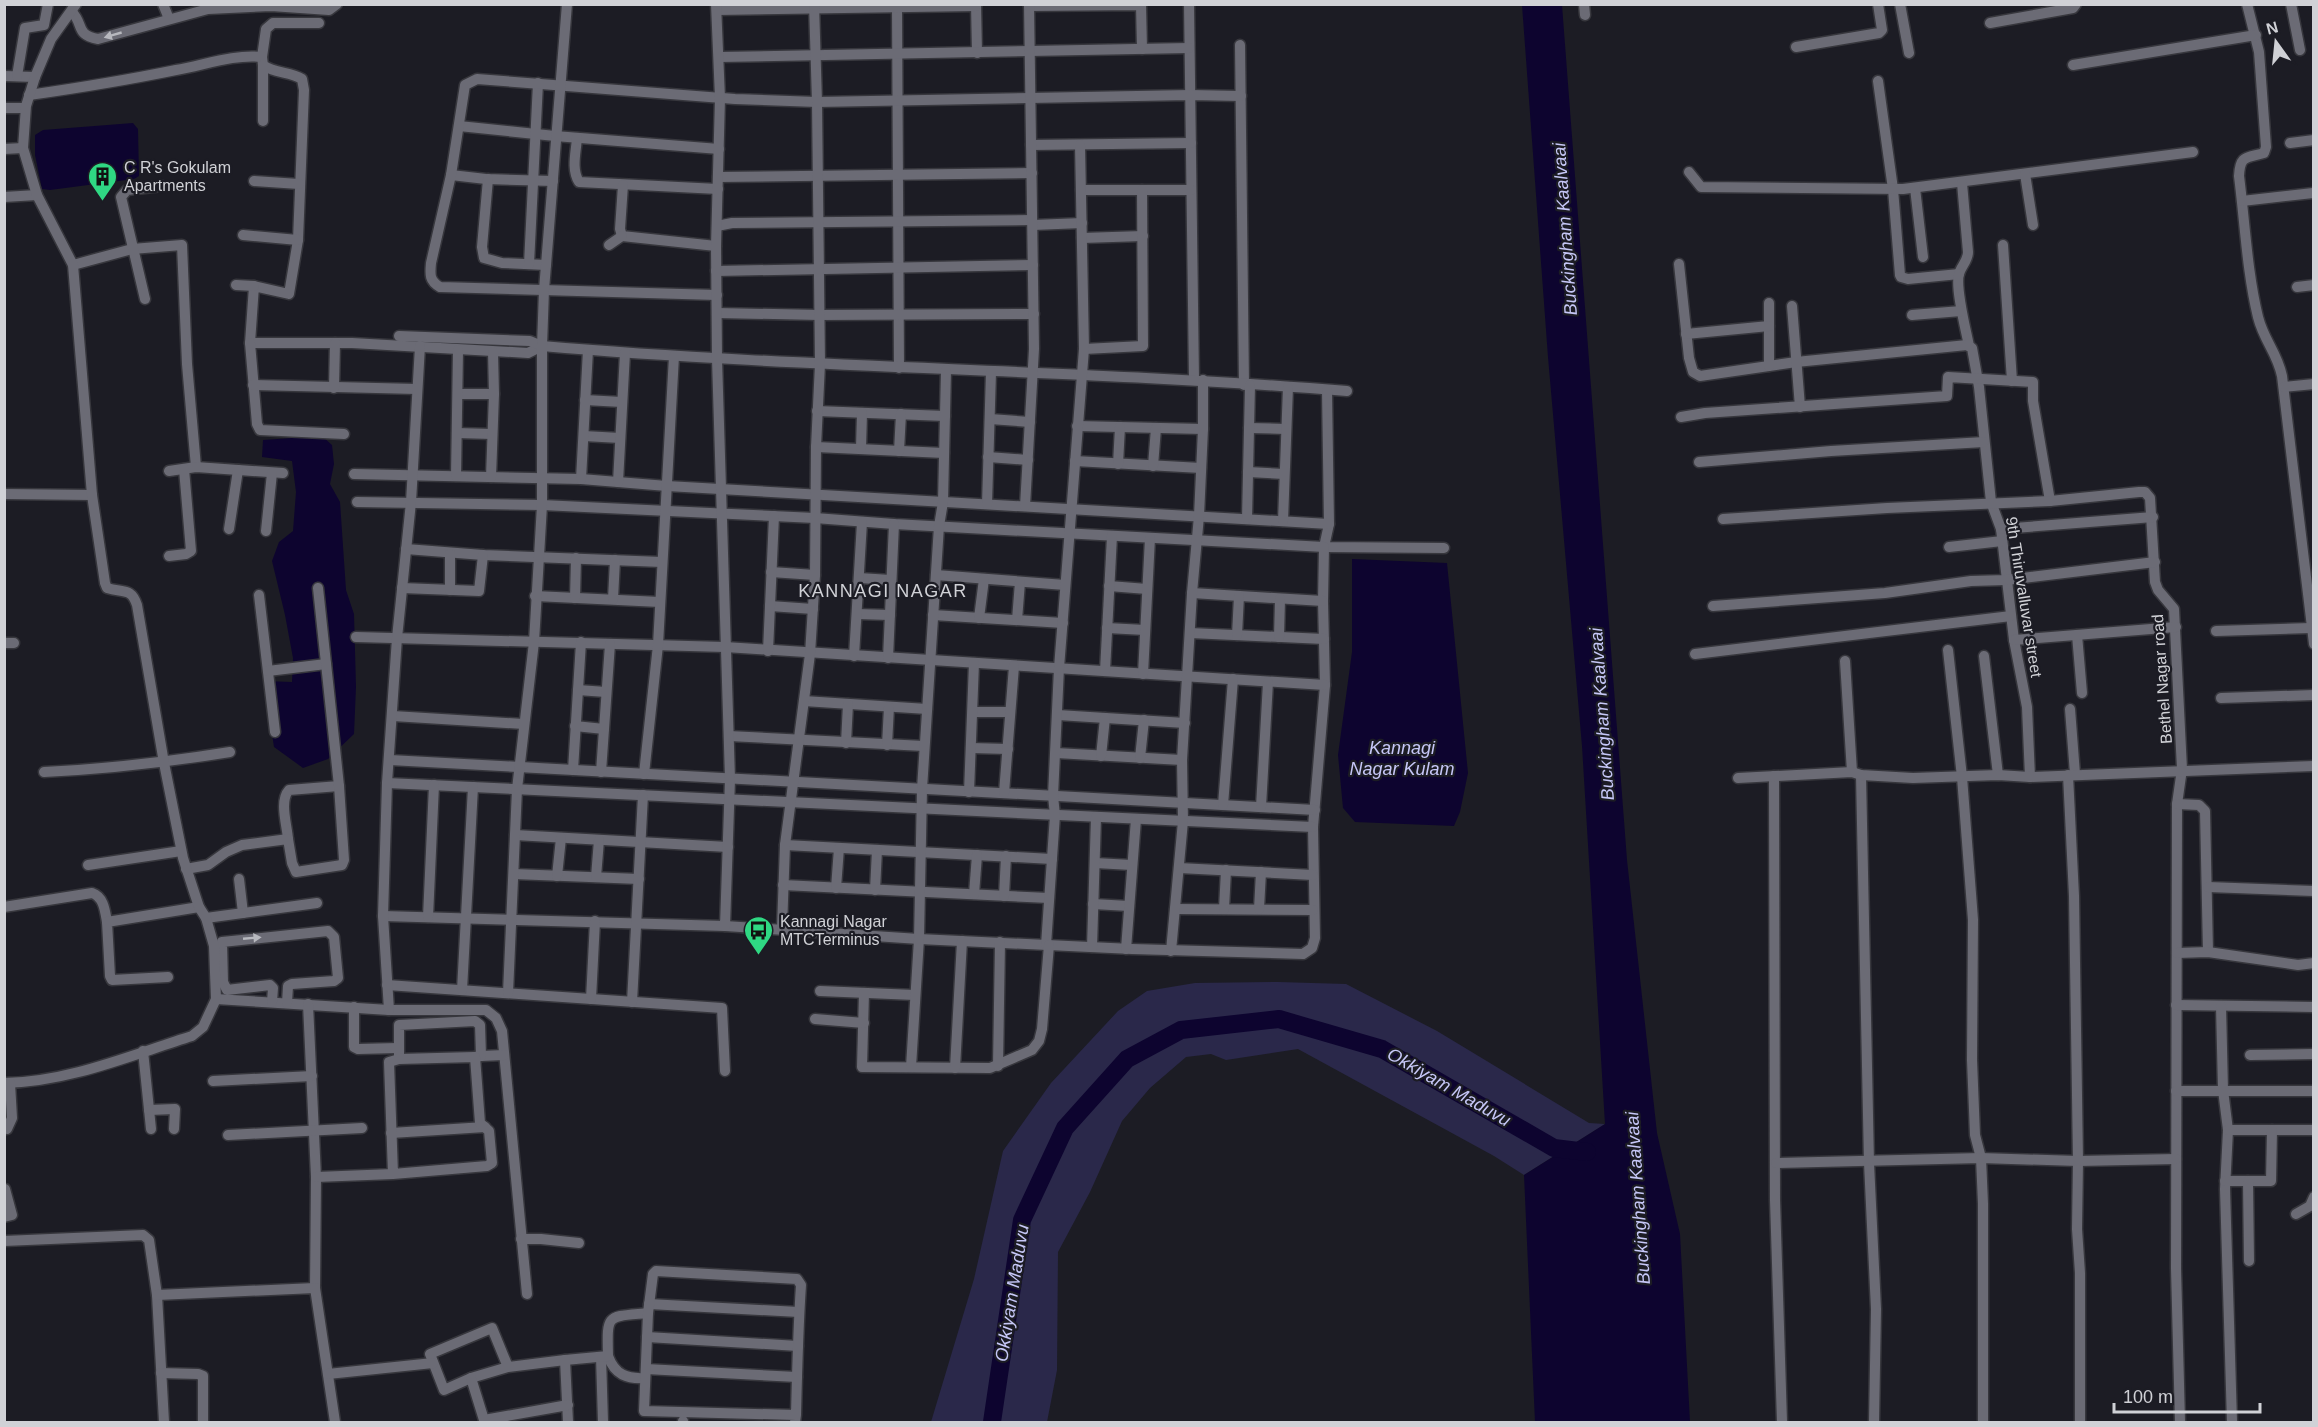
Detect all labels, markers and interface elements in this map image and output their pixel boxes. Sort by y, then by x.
north arrow [2246,12,2306,72]
text: N [2264,18,2280,38]
one-way arrow [104,30,122,40]
water label: Buckingham Kaalvaai [1549,141,1581,316]
place label: C R's Gokulam Apartments [124,159,231,194]
building icon: C R's Gokulam Apartments [87,160,119,202]
street label: 9th Thiruvalluvar street [2003,515,2045,679]
district label: KANNAGI NAGAR [798,581,968,601]
street label: Bethel Nagar road [2149,614,2175,744]
water label: Buckingham Kaalvaai [1586,626,1618,801]
water label: Kannagi Nagar Kulam [1349,738,1455,779]
place label: Kannagi Nagar MTCTerminus [780,913,887,948]
bus stop icon: Kannagi Nagar MTCTerminus [743,914,775,956]
one-way arrow [243,933,262,943]
water label: Okkiyam Maduvu [1384,1044,1514,1130]
water label: Buckingham Kaalvaai [1622,1110,1654,1285]
water label: Okkiyam Maduvu [991,1223,1033,1363]
scale bar [2114,1376,2260,1414]
text: 100 m [2123,1387,2173,1407]

